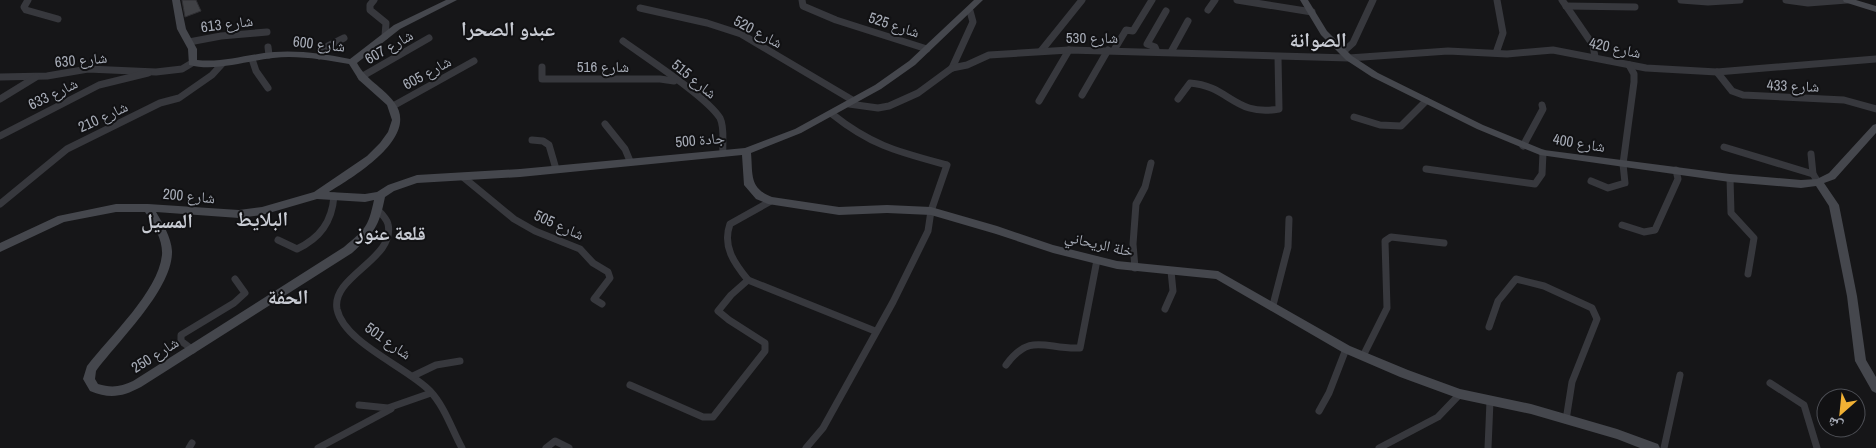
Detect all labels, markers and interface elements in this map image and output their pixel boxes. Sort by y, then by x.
street label: شارع 525 [866,6,922,43]
street label: شارع 613 [200,10,254,37]
street label: شارع 520 [730,10,786,53]
district label: عبدو الصحرا [461,15,555,42]
street label: شارع 607 [361,24,417,69]
district label: الصوانة [1289,26,1347,53]
street label: شارع 530 [1066,27,1118,48]
street label: شارع 600 [292,30,346,57]
street label: شارع 420 [1587,32,1643,63]
street label: شارع 630 [54,47,108,72]
street label: شارع 605 [399,51,455,94]
street label: شارع 515 [667,54,721,103]
street label: شارع 516 [577,56,629,77]
street label: شارع 633 [25,73,81,114]
street label: شارع 433 [1766,74,1820,97]
street label: شارع 210 [75,96,131,137]
street label: جادة 500 [674,127,726,152]
street label: شارع 400 [1552,128,1607,157]
street label: شارع 200 [162,183,216,208]
street label: شارع 505 [531,204,588,245]
district label: البلايط [236,205,288,232]
district label: المسيل [141,207,193,234]
district label: قلعة عنوز [355,219,426,246]
street label: خلة الريحاني [1062,225,1136,263]
district label: الحفة [268,283,308,310]
street label: شارع 501 [361,317,416,364]
street label: شارع 250 [127,332,183,377]
north arrow [1816,388,1866,438]
text: ش [1824,413,1846,436]

